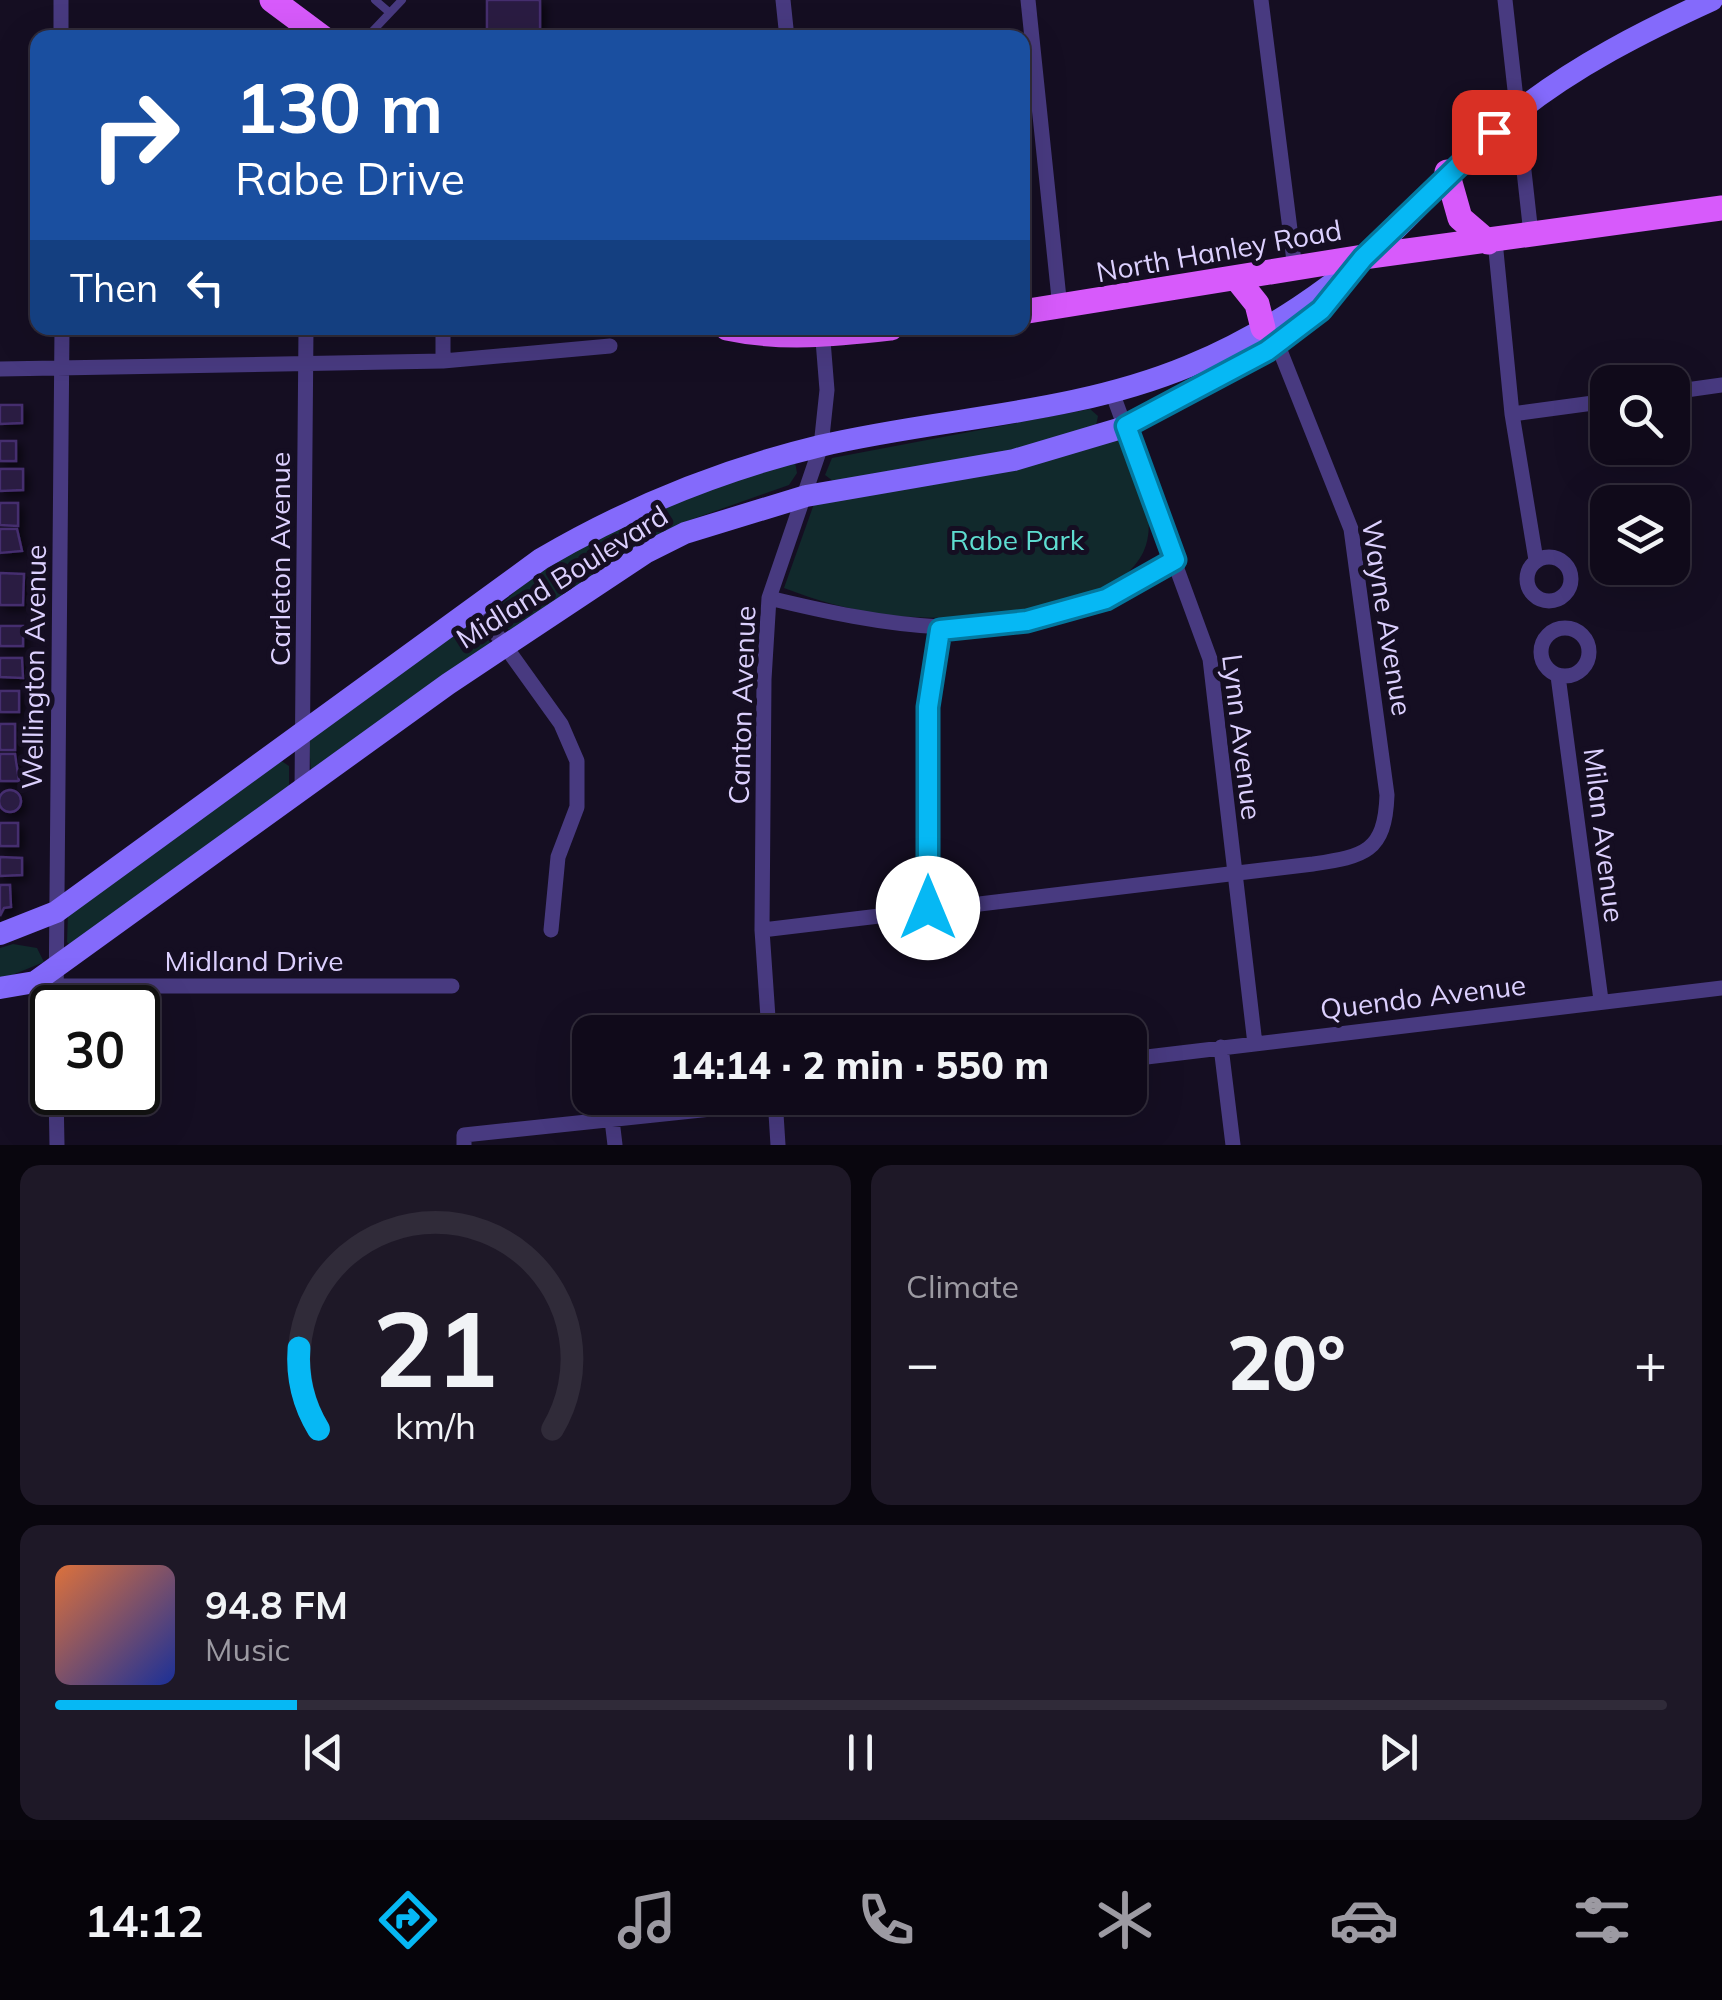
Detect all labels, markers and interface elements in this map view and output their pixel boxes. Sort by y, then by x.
text: 130 m [235,63,443,151]
icon: right [70,70,200,200]
pin [1452,90,1537,175]
icon: arrive [1467,105,1522,160]
text: Rabe Drive [235,150,465,206]
street label: North Hanley Road [1093,212,1344,289]
icon: left [178,260,233,315]
text: Then [70,264,158,312]
map controls [1590,365,1690,585]
button: search [1590,365,1690,465]
street label: Carleton Avenue [262,452,297,666]
button: layers [1590,485,1690,585]
street label: Midland Boulevard [450,497,674,656]
street label: Wayne Avenue [1355,518,1420,718]
park label: Rabe Park [950,522,1085,557]
street label: Wellington Avenue [14,544,53,790]
street label: Canton Avenue [721,605,762,805]
street label: Lynn Avenue [1215,652,1270,822]
street label: Milan Avenue [1576,746,1633,924]
position arrow [876,856,980,960]
street label: Midland Drive [164,943,344,978]
street label: Quendo Avenue [1318,967,1528,1026]
speed limit sign: 30 [30,985,160,1115]
text: 14:14 · 2 min · 550 m [670,1041,1049,1089]
text: Climate [906,1266,1019,1306]
text: 21 [373,1282,498,1413]
text: 20° [1227,1315,1346,1409]
text: − [906,1328,939,1397]
text: + [1634,1328,1667,1397]
text: km/h [395,1403,476,1448]
text: 94.8 FM [205,1581,348,1629]
text: Music [205,1629,290,1669]
icon: previous [296,1725,351,1780]
icon: pause [833,1725,888,1780]
icon: next [1371,1725,1426,1780]
icon: directions [373,1885,443,1955]
icon: music [612,1885,682,1955]
icon: phone [851,1885,921,1955]
icon: climate [1090,1885,1160,1955]
icon: car [1329,1885,1399,1955]
icon: filters [1567,1885,1637,1955]
text: 14:12 [84,1892,204,1948]

